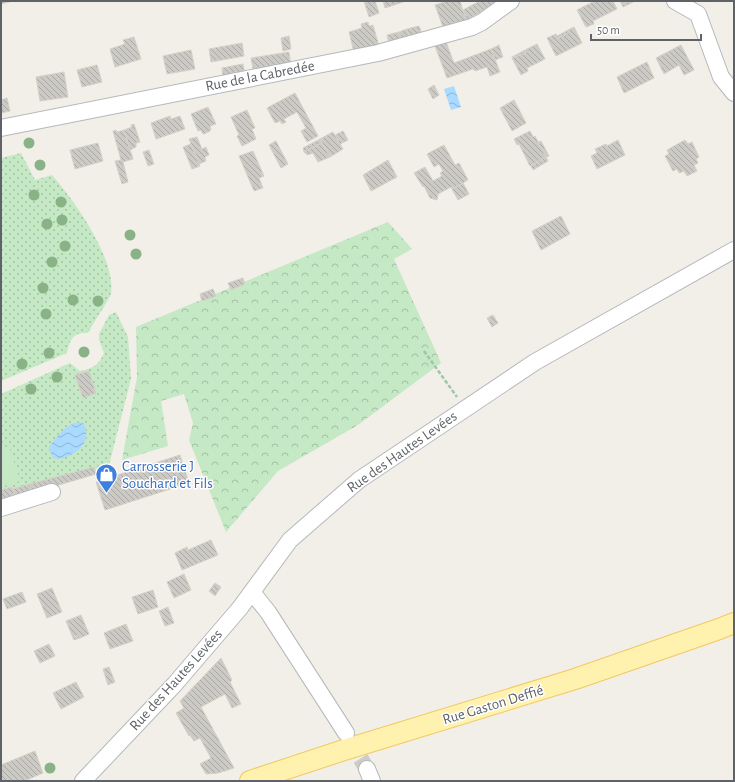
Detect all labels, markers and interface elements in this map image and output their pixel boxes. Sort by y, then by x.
scale bar [591,16,701,42]
text: 50 m [597,24,620,36]
street label: Rue de la Cabredée [204,58,316,94]
street label: Rue des Hautes Levées [344,408,460,496]
place label: Carrosserie J Souchard et Fils [122,459,213,491]
shop icon: Carrosserie J Souchard et Fils [93,462,119,495]
street label: Rue des Hautes Levées [127,627,225,733]
street label: Rue Gaston Deffié [441,682,545,727]

